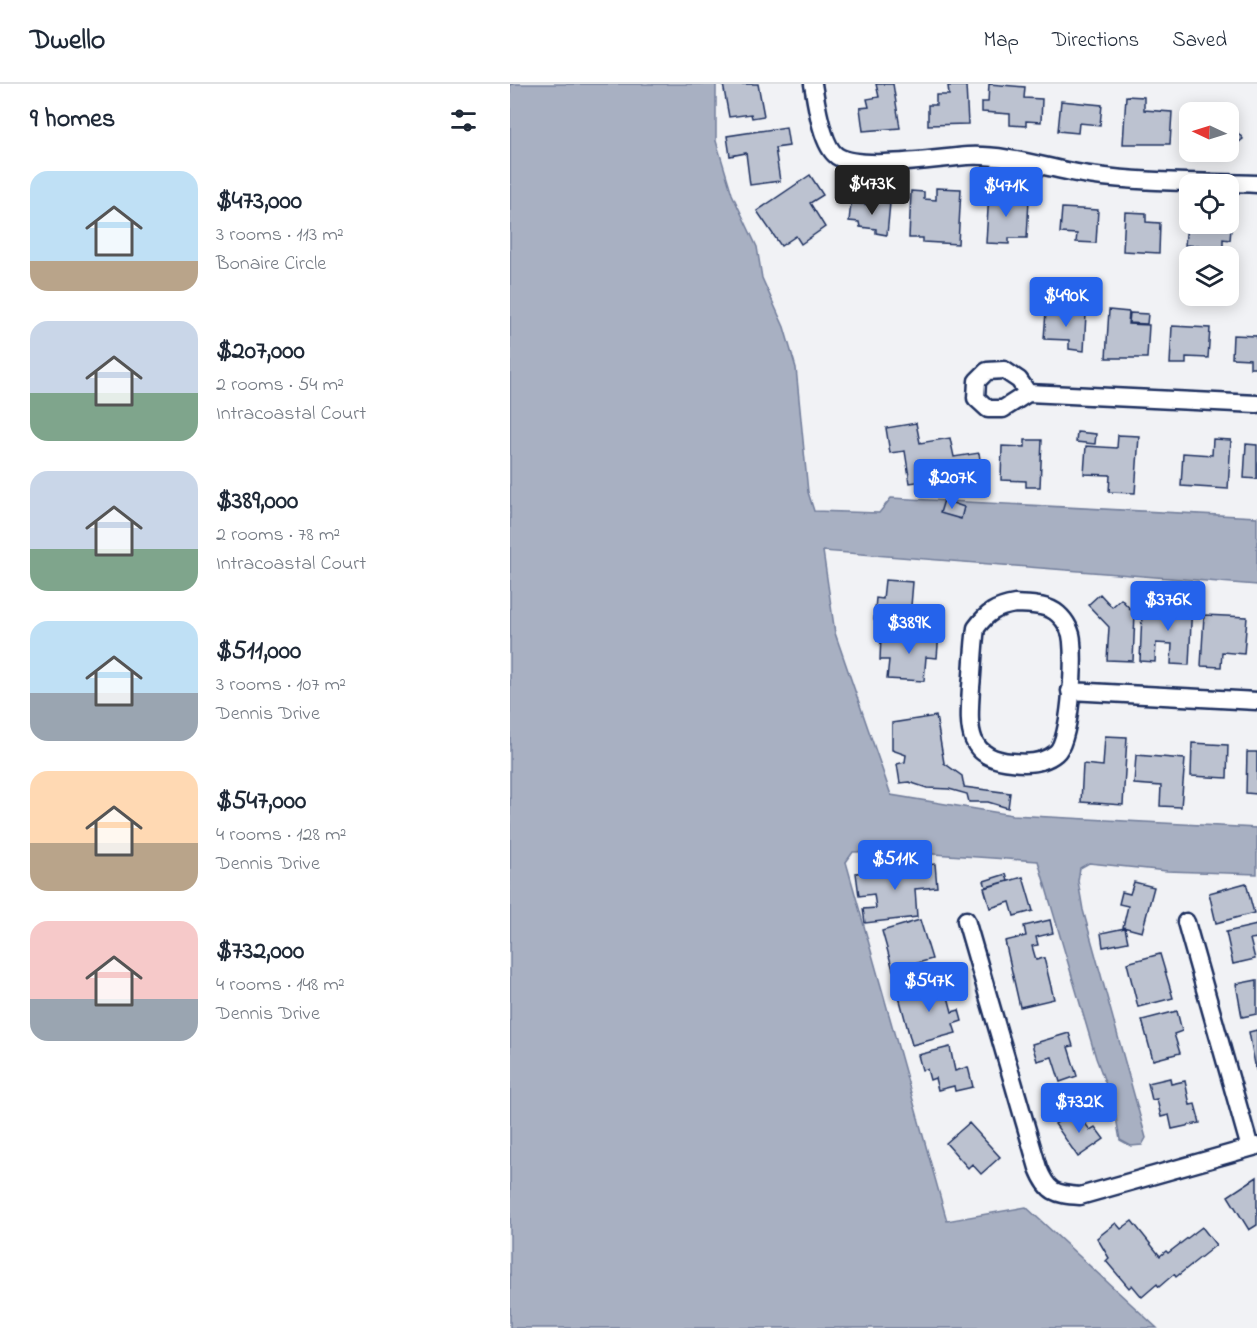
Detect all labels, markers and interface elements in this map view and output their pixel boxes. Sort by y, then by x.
text: Dwello [30,21,105,62]
text: Map [983,26,1019,56]
text: Directions [1052,26,1139,56]
text: Saved [1172,26,1227,56]
text: 9 homes [30,101,115,139]
north arrow [1179,102,1239,162]
map controls [1179,102,1239,306]
icon: filters [447,104,480,137]
pin: $473K [830,165,914,216]
pin: $471K [964,167,1048,218]
text: $473K [849,170,895,199]
text: $471K [984,172,1028,201]
button: locate [1179,174,1239,234]
text: $473,000 [216,183,302,221]
icon: home [78,195,150,267]
text: 3 rooms · 113 m² [216,221,344,250]
button: layers [1179,246,1239,306]
text: Bonaire Circle [216,250,326,279]
pin: $490K [1024,277,1108,328]
text: $490K [1044,282,1088,311]
text: $207,000 [216,333,305,371]
icon: home [78,345,150,417]
text: 2 rooms · 54 m² [216,371,344,400]
text: Intracoastal Court [216,400,366,429]
pin: $207K [910,459,994,510]
text: $207K [928,464,976,493]
text: $389,000 [216,483,298,521]
icon: home [78,495,150,567]
text: 2 rooms · 78 m² [216,521,340,550]
text: Intracoastal Court [216,550,366,579]
pin: $376K [1126,581,1210,632]
text: $376K [1144,586,1192,615]
pin: $389K [867,604,951,655]
text: $389K [887,609,931,638]
text: $511,000 [216,633,301,671]
icon: home [78,645,150,717]
text: 3 rooms · 107 m² [216,671,346,700]
text: Dennis Drive [216,700,320,729]
text: $547,000 [216,783,306,821]
icon: home [78,795,150,867]
text: 4 rooms · 128 m² [216,821,346,850]
pin: $511K [853,840,937,891]
text: $511K [872,845,918,874]
text: Dennis Drive [216,850,320,879]
text: $732,000 [216,933,304,971]
icon: home [78,945,150,1017]
pin: $547K [887,962,971,1013]
text: $547K [904,967,954,996]
text: 4 rooms · 148 m² [216,971,345,1000]
text: Dennis Drive [216,1000,320,1029]
pin: $732K [1037,1083,1121,1134]
text: $732K [1055,1088,1103,1117]

